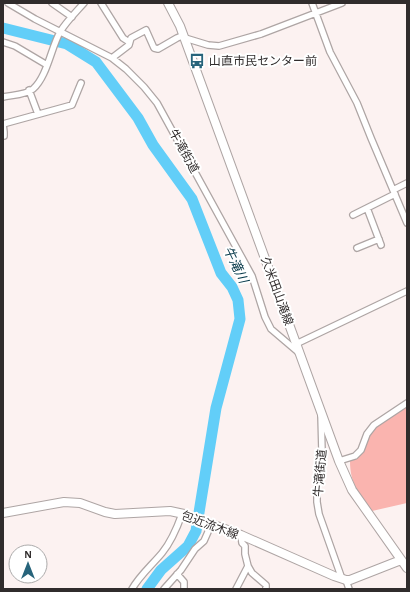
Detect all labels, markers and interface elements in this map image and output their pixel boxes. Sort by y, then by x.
bus stop icon: 山直市民センター前 [188,52,206,70]
place label: 山直市民センター前 [209,54,317,67]
street label: 牛滝街道 [167,127,202,175]
water label: 牛滝川 [221,244,251,287]
street label: 久米田山滝線 [259,255,296,327]
street label: 牛滝街道 [311,448,328,497]
street label: 包近流木線 [180,508,241,541]
north arrow [8,544,48,584]
text: N [24,549,32,560]

